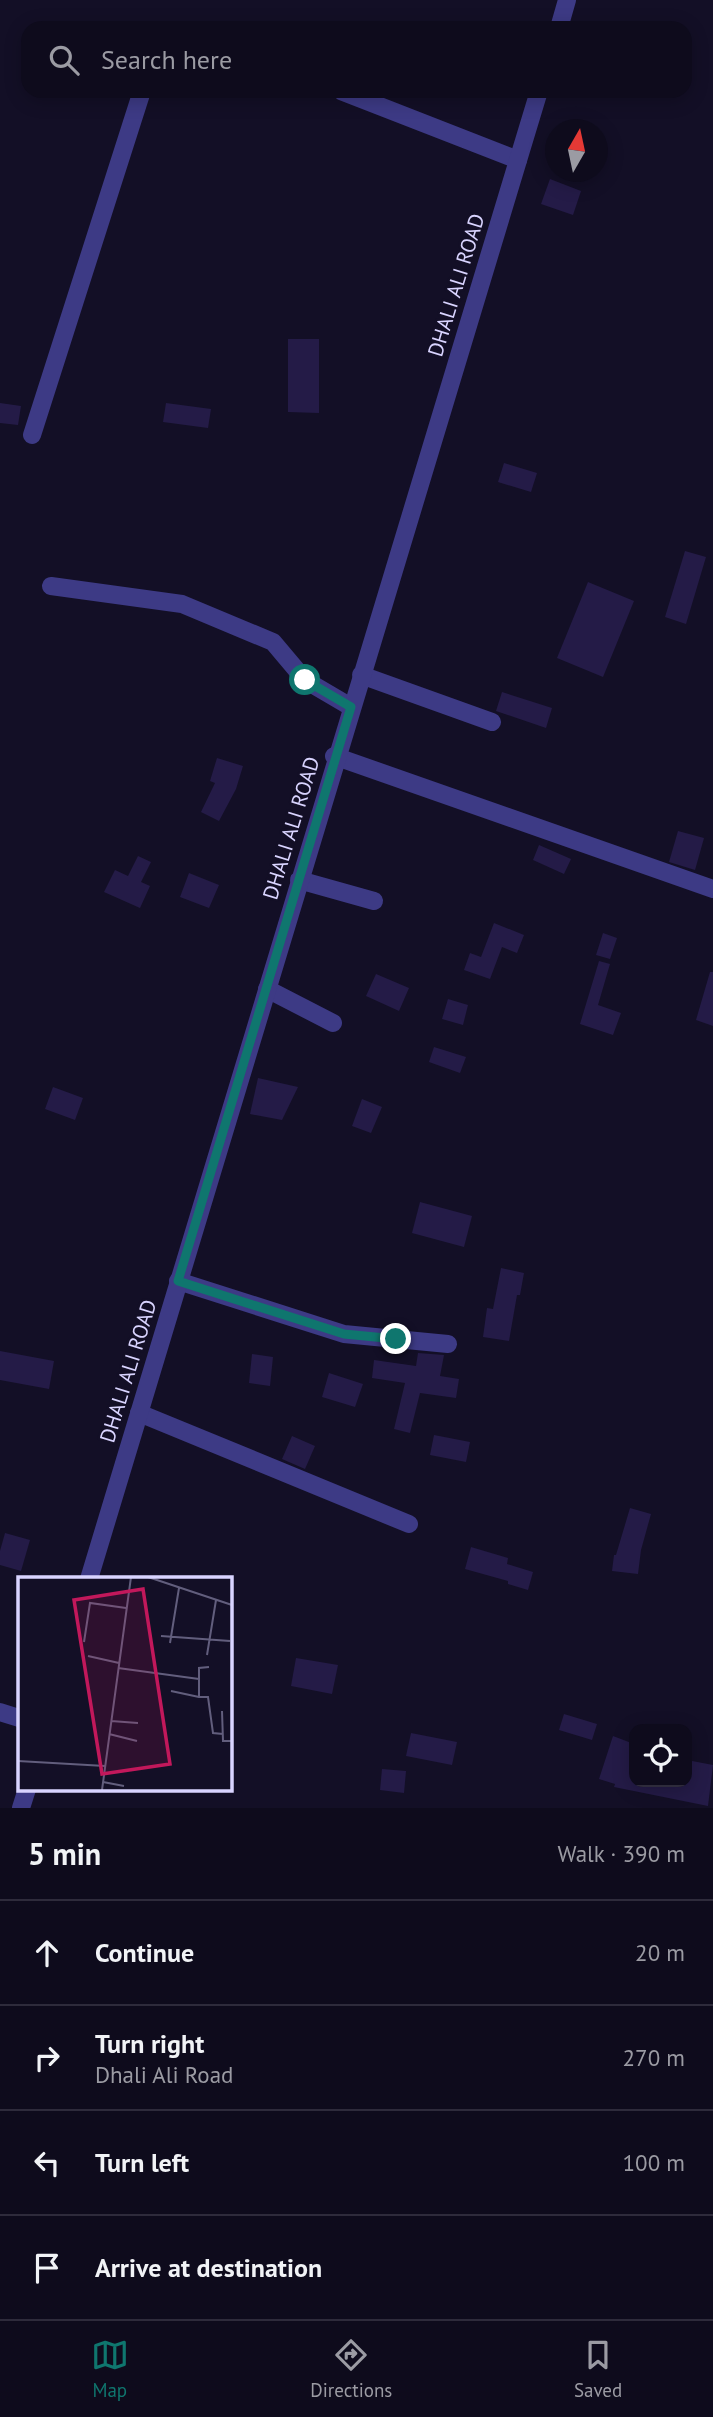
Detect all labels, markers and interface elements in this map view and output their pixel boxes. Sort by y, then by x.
search box [21,21,692,98]
icon: search [45,41,83,79]
text: Search here [101,43,232,76]
north arrow [545,119,608,182]
street label: DHALI ALI ROAD [421,210,491,360]
route start [289,664,320,695]
street label: DHALI ALI ROAD [256,753,326,903]
street label: DHALI ALI ROAD [93,1296,163,1446]
route end [380,1323,411,1354]
inset map [18,1577,231,1790]
map controls [629,1724,692,1787]
button: locate [629,1724,692,1787]
text: 5 min [28,1834,101,1873]
text: Walk · 390 m [558,1839,685,1868]
icon: ahead [28,1934,66,1972]
text: Continue [95,1936,194,1969]
text: 20 m [635,1938,685,1967]
text: Turn right [95,2027,204,2060]
icon: right [28,2039,66,2077]
text: 270 m [623,2043,685,2072]
text: Dhali Ali Road [95,2060,233,2089]
icon: left [28,2144,66,2182]
text: Turn left [95,2146,189,2179]
text: 100 m [623,2148,685,2177]
icon: arrive [28,2249,66,2287]
text: Arrive at destination [95,2251,322,2284]
tab: Map [91,2336,129,2402]
tab: Directions [310,2336,392,2402]
tab: Saved [574,2336,622,2402]

